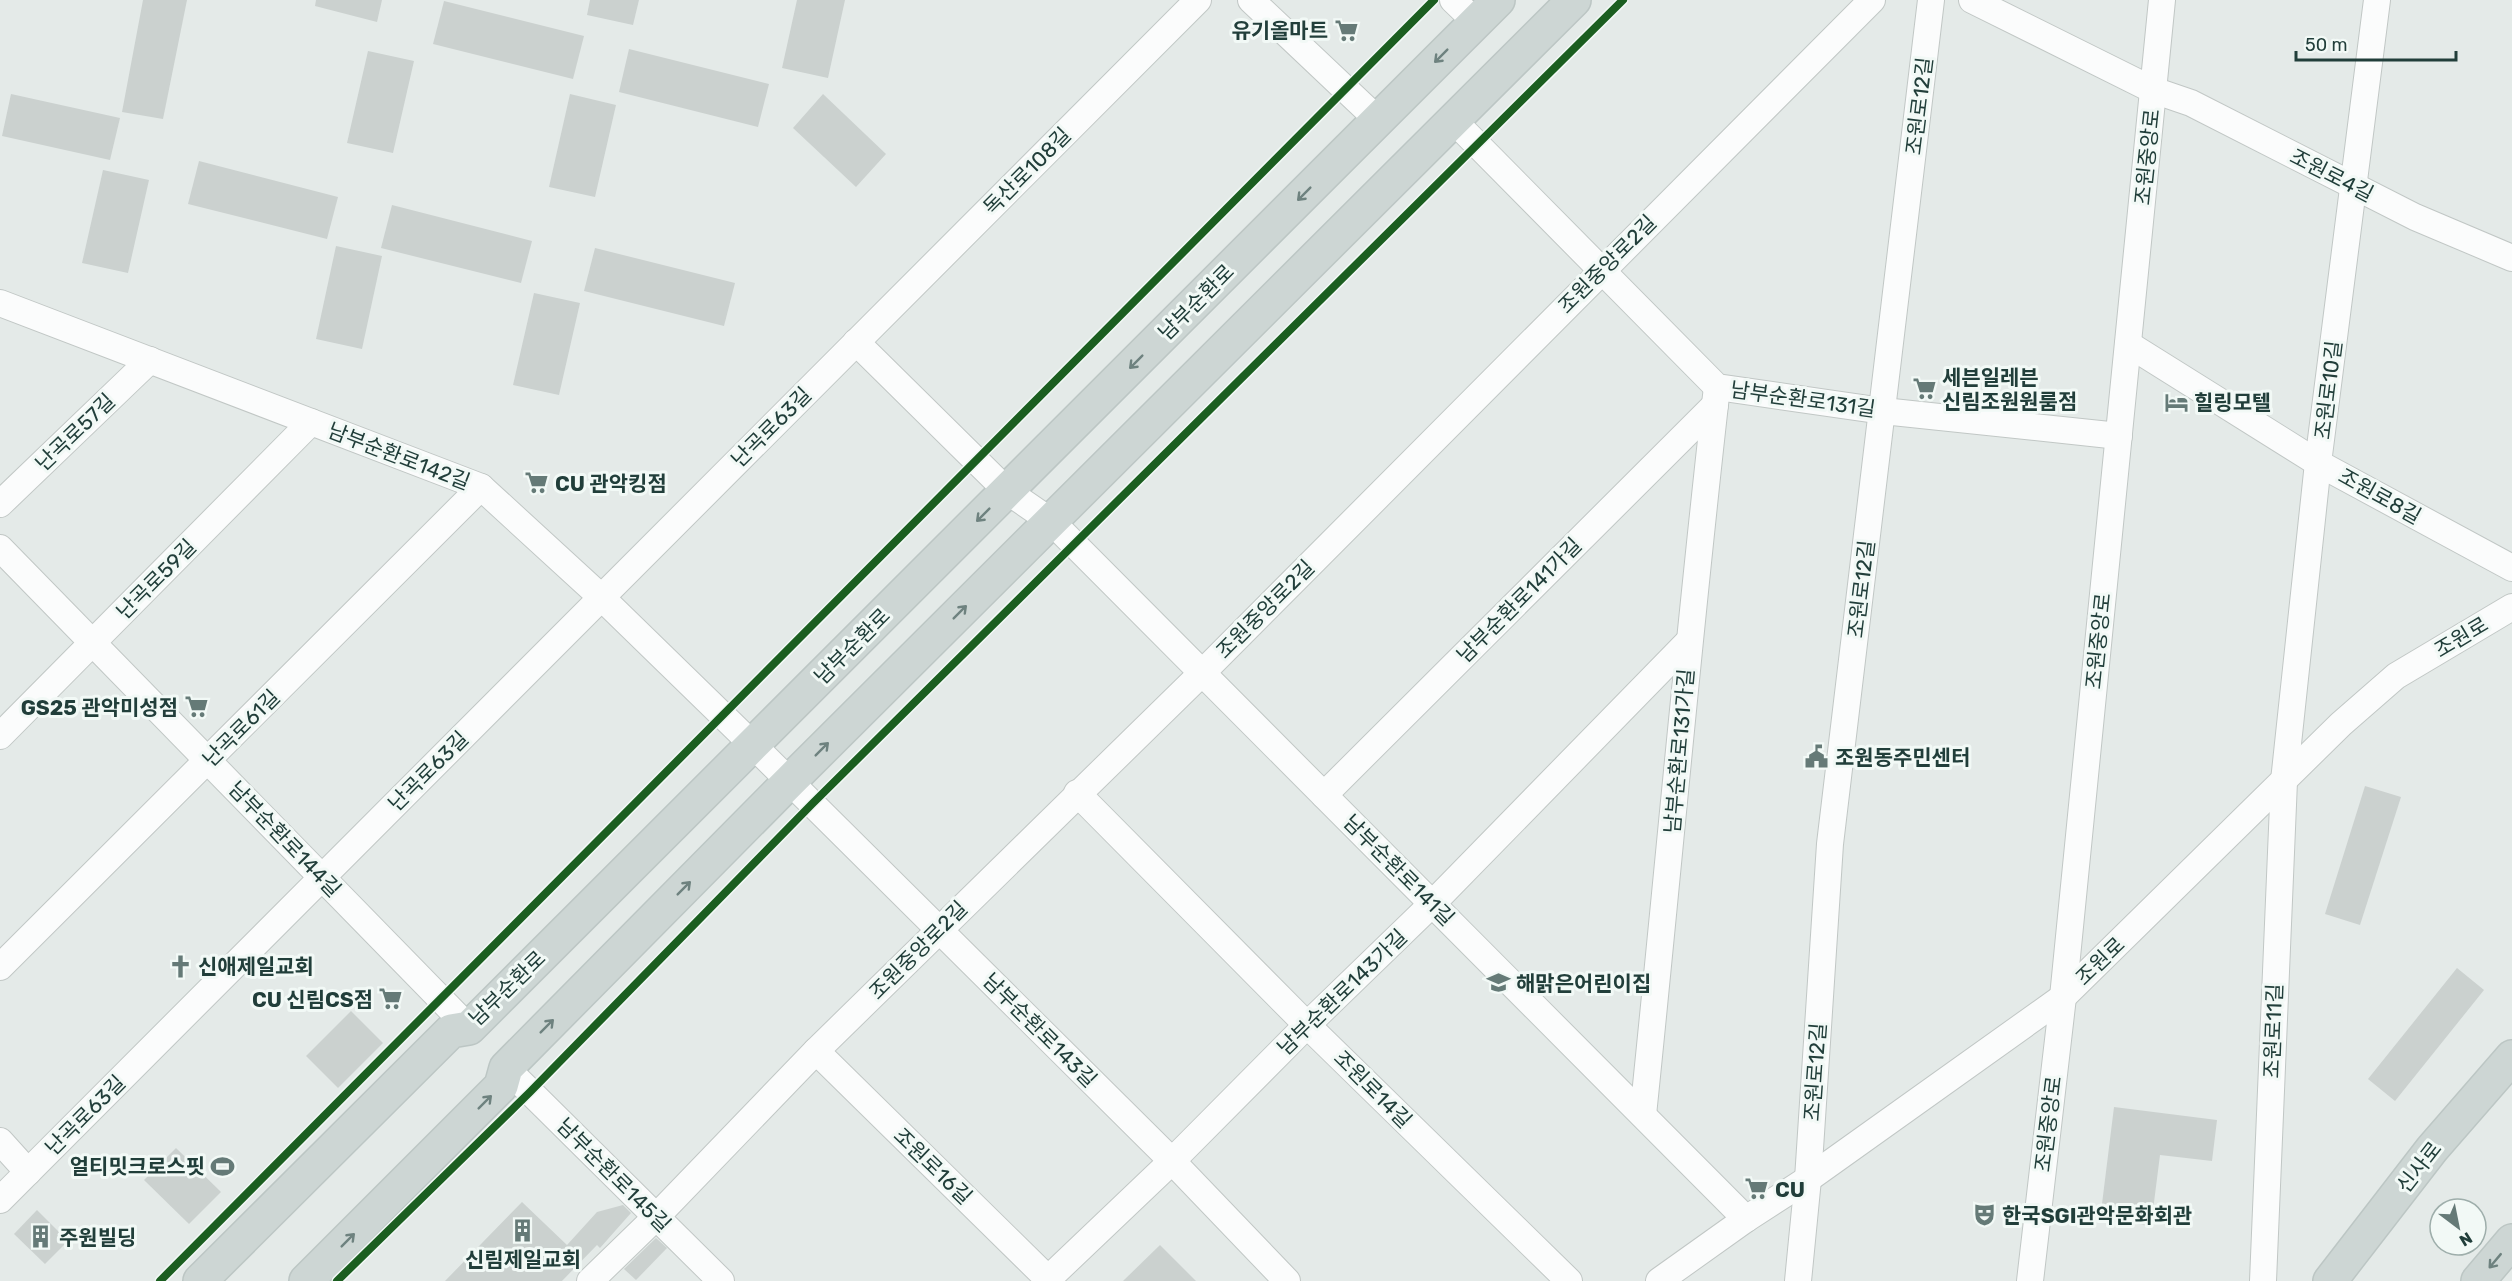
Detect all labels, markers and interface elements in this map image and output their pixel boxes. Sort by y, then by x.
supermarket icon: 유기올마트 [1333,17,1359,43]
place label: 유기올마트 [1231,18,1328,43]
scale bar [2296,24,2456,62]
text: 50 m [2305,34,2348,56]
one-way arrow [1434,49,1449,64]
street label: 조원로12길 [1901,56,1937,156]
street label: 조원중앙로 [2130,108,2164,206]
street label: 독산로108길 [978,122,1076,220]
street label: 조원로4길 [2286,143,2378,207]
one-way arrow [1296,187,1311,202]
street label: 조원중앙로2길 [1553,210,1661,318]
street label: 남부순환로 [1153,259,1239,345]
street label: 조원로10길 [2310,339,2346,441]
one-way arrow [1129,354,1143,369]
place label: 세븐일레븐 신림조원원룸점 [1942,365,2077,414]
street label: 남부순환로131길 [1729,376,1877,422]
supermarket icon: 세븐일레븐 신림조원원룸점 [1911,376,1937,402]
street label: 난곡로63길 [726,382,816,472]
street label: 난곡로57길 [30,388,120,476]
hotel icon: 힐링모텔 [2163,389,2189,415]
place label: 힐링모텔 [2194,390,2271,415]
street label: 남부순환로142길 [324,417,474,495]
street label: 조원로8길 [2334,463,2426,529]
supermarket icon: CU 관악킹점 [524,470,550,496]
place label: CU 관악킹점 [555,471,667,496]
one-way arrow [976,507,991,522]
street label: 남부순환로141가길 [1452,533,1586,667]
street label: 난곡로59길 [111,534,201,624]
street label: 조원로12길 [1843,539,1879,639]
street label: 조원중앙로2길 [1211,555,1319,663]
street label: 조원중앙로 [2081,592,2115,690]
street label: 남부순환로 [809,603,895,689]
one-way arrow [953,605,968,620]
street label: 조원로 [2430,611,2492,663]
street label: 남부순환로131가길 [1659,667,1699,835]
street label: 난곡로61길 [197,684,285,772]
supermarket icon: GS25 관악미성점 [183,694,209,720]
place label: GS25 관악미성점 [21,695,178,720]
street label: 난곡로63길 [383,726,473,816]
one-way arrow [814,742,829,757]
public building icon: 조원동주민센터 [1804,744,1830,770]
place label: 조원동주민센터 [1835,745,1970,770]
street label: 남부순환로144길 [224,776,346,902]
street label: 남부순환로141길 [1338,809,1460,931]
one-way arrow [677,880,692,895]
street label: 조원중앙로2길 [864,896,972,1004]
street label: 남부순환로143가길 [1272,924,1412,1060]
street label: 조원로 [2070,932,2130,990]
street label: 남부순환로 [464,945,550,1031]
church icon: 신애제일교회 [167,953,193,979]
place label: 신애제일교회 [198,954,314,979]
street label: 남부순환로143길 [978,968,1102,1092]
school or university icon: 해맑은어린이집 [1485,970,1511,996]
place label: 해맑은어린이집 [1516,971,1651,996]
street label: 조원로11길 [2259,983,2287,1079]
supermarket icon: CU 신림CS점 [378,986,404,1012]
place label: CU 신림CS점 [252,987,373,1012]
one-way arrow [540,1019,555,1034]
street label: 조원로12길 [1799,1022,1831,1122]
street label: 조원로14길 [1329,1045,1417,1133]
street label: 난곡로63길 [40,1070,130,1160]
street label: 조원중앙로 [2030,1075,2066,1173]
one-way arrow [478,1094,493,1109]
street label: 남부순환로145길 [552,1113,676,1237]
street label: 조원로16길 [889,1123,977,1209]
street label: 신사로 [2391,1136,2447,1198]
sports icon: 얼티밋크로스핏 [210,1153,236,1179]
place label: 얼티밋크로스핏 [70,1154,205,1179]
supermarket icon: CU [1744,1176,1770,1202]
place label: CU [1775,1177,1805,1202]
north arrow [2428,1197,2488,1257]
theatre icon: 한국SGI관악문화회관 [1971,1202,1997,1228]
place label: 한국SGI관악문화회관 [2002,1203,2192,1228]
building icon: 신림제일교회 [510,1218,536,1244]
building icon: 주원빌딩 [28,1224,54,1250]
place label: 주원빌딩 [59,1225,136,1250]
text: N [2456,1228,2476,1250]
one-way arrow [340,1232,355,1247]
place label: 신림제일교회 [465,1247,581,1272]
one-way arrow [2488,1253,2502,1268]

